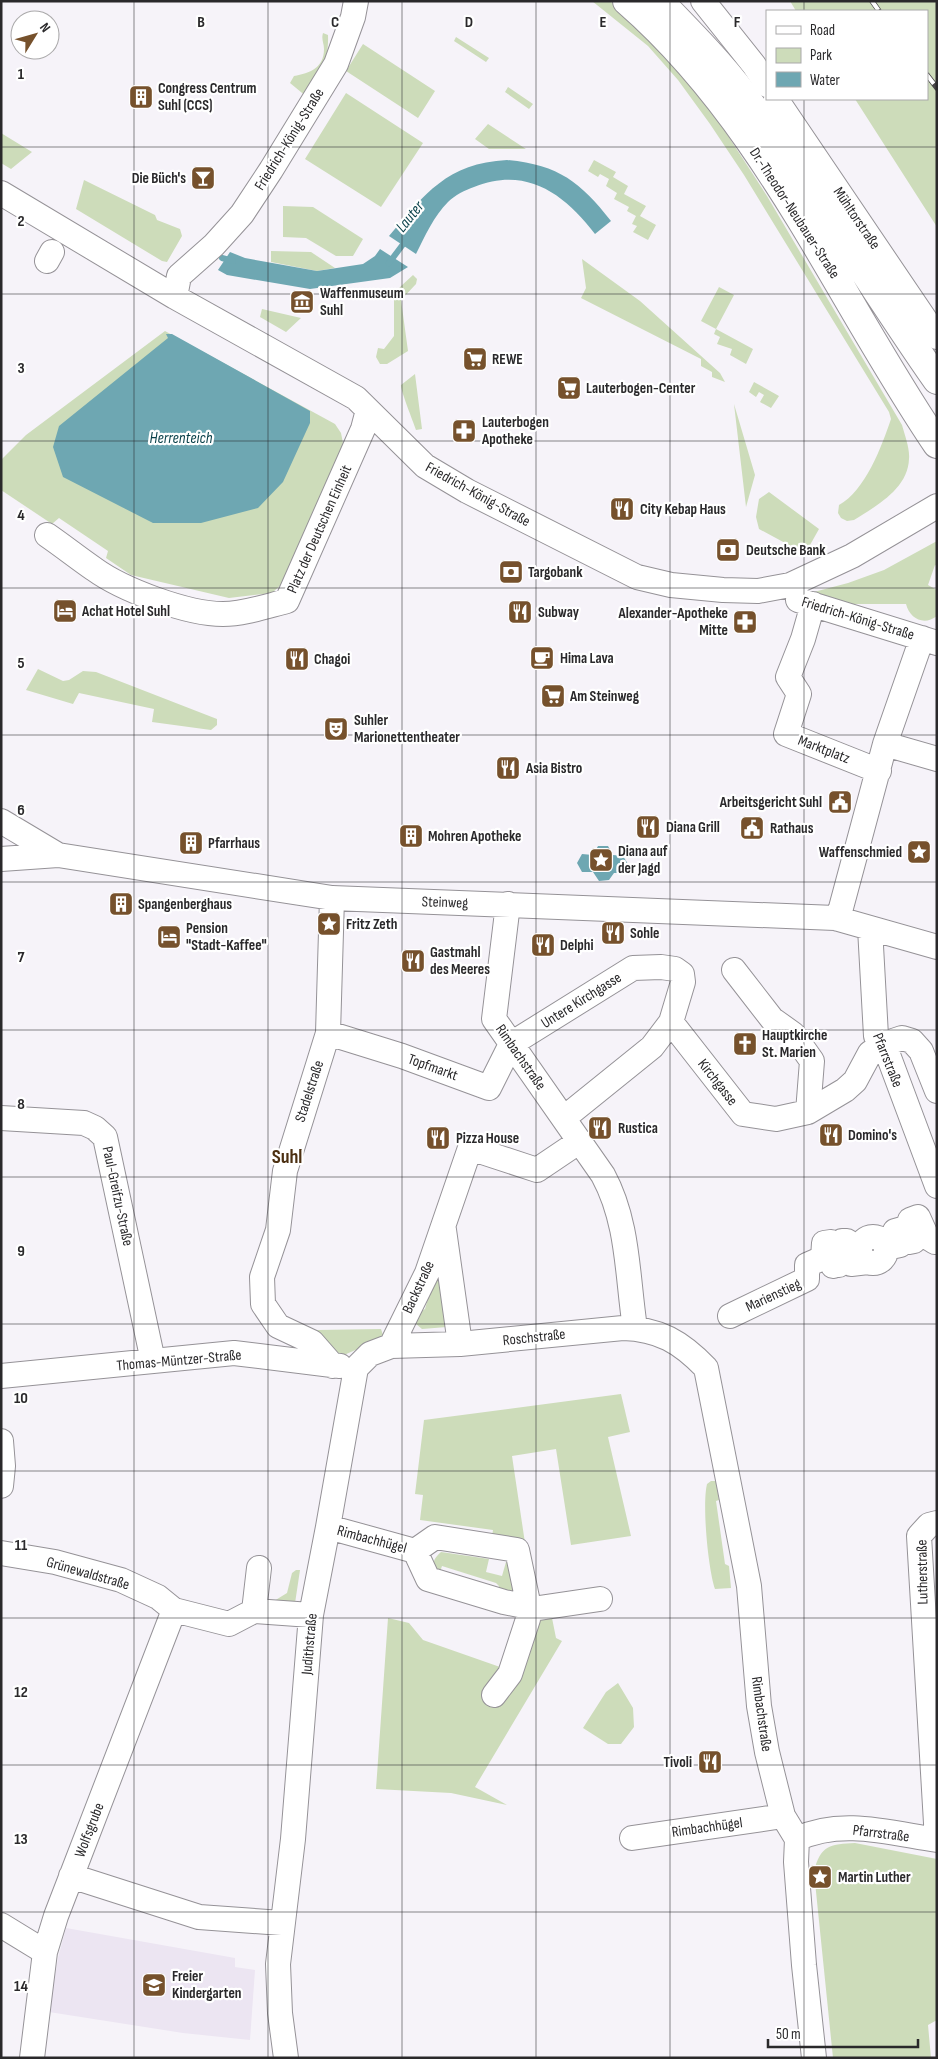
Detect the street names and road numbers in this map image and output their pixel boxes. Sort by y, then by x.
street label: Friedrich-König-Straße [250,85,328,194]
street label: Dr.-Theodor-Neubauer-Straße [745,144,844,282]
street label: Mühltorstraße [829,183,884,253]
street label: Friedrich-König-Straße [422,458,533,531]
street label: Platz der Deutschen Einheit [283,462,356,596]
street label: Friedrich-König-Straße [799,592,917,645]
street label: Marktplatz [795,731,853,768]
street label: Steinweg [421,892,469,913]
street label: Untere Kirchgasse [538,968,625,1033]
street label: Rimbachstraße [491,1021,550,1094]
street label: Pfarrstraße [868,1030,907,1090]
street label: Topfmarkt [405,1050,461,1085]
street label: Kirchgasse [693,1055,742,1110]
street label: Stadelstraße [291,1058,328,1124]
street label: Paul-Greifzu-Straße [98,1145,137,1248]
street label: Backstraße [398,1258,439,1317]
street label: Marienstieg [742,1274,804,1317]
street label: Roschstraße [502,1325,566,1350]
street label: Thomas-Müntzer-Straße [116,1346,242,1375]
street label: Rimbachhügel [335,1521,409,1558]
street label: Lutherstraße [912,1539,933,1605]
street label: Grünewaldstraße [44,1553,132,1594]
street label: Judithstraße [297,1613,322,1677]
street label: Rimbachstraße [747,1675,776,1753]
street label: Wolfsgrube [70,1800,109,1860]
street label: Rimbachhügel [670,1813,744,1842]
street label: Pfarrstraße [852,1821,910,1846]

